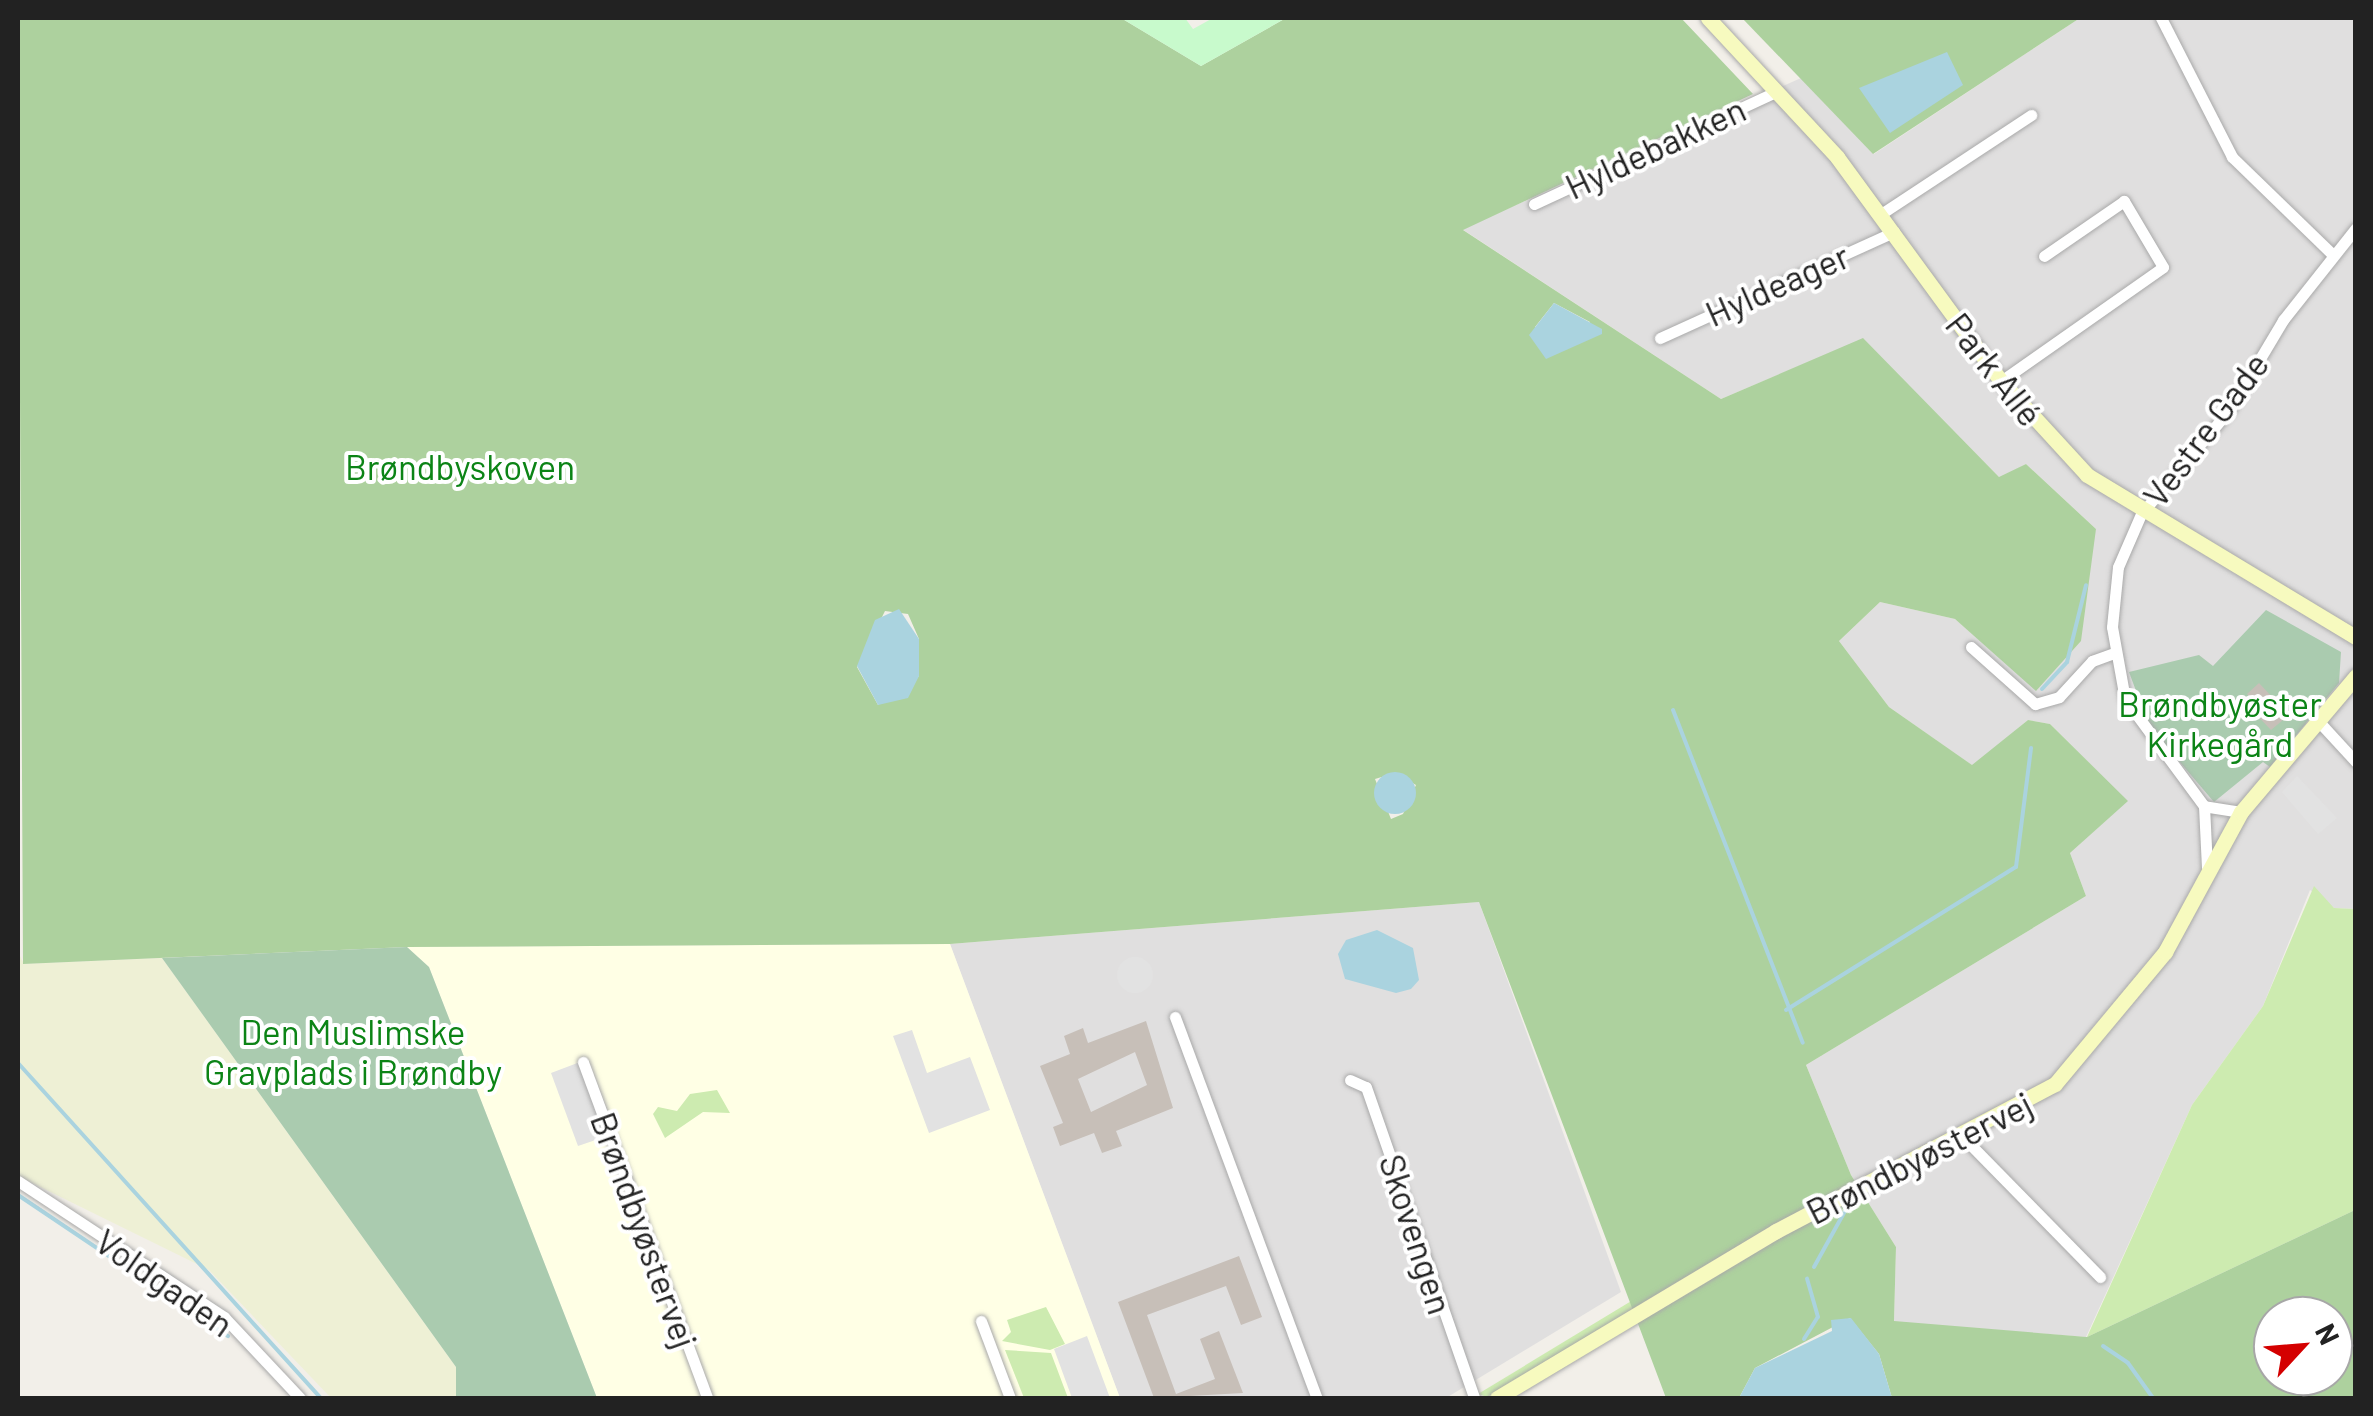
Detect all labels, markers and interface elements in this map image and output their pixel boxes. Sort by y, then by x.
street label: Hyldebakken [1558,87,1752,207]
street label: Hyldeager [1699,234,1855,334]
street label: Park Allé [1938,304,2052,434]
street label: Vestre Gade [2134,344,2276,514]
park label: Brøndbyskoven [345,445,575,487]
park label: Brøndbyøster Kirkegård [2118,682,2322,764]
park label: Den Muslimske Gravplads i Brøndby [204,1010,502,1092]
street label: Brøndbyøstervej [1799,1082,2039,1232]
street label: Brøndbyøstervej [583,1106,707,1354]
street label: Skovengen [1371,1149,1463,1319]
street label: Voldgaden [88,1219,242,1345]
north arrow [2253,1296,2353,1396]
text: N [2309,1318,2348,1350]

